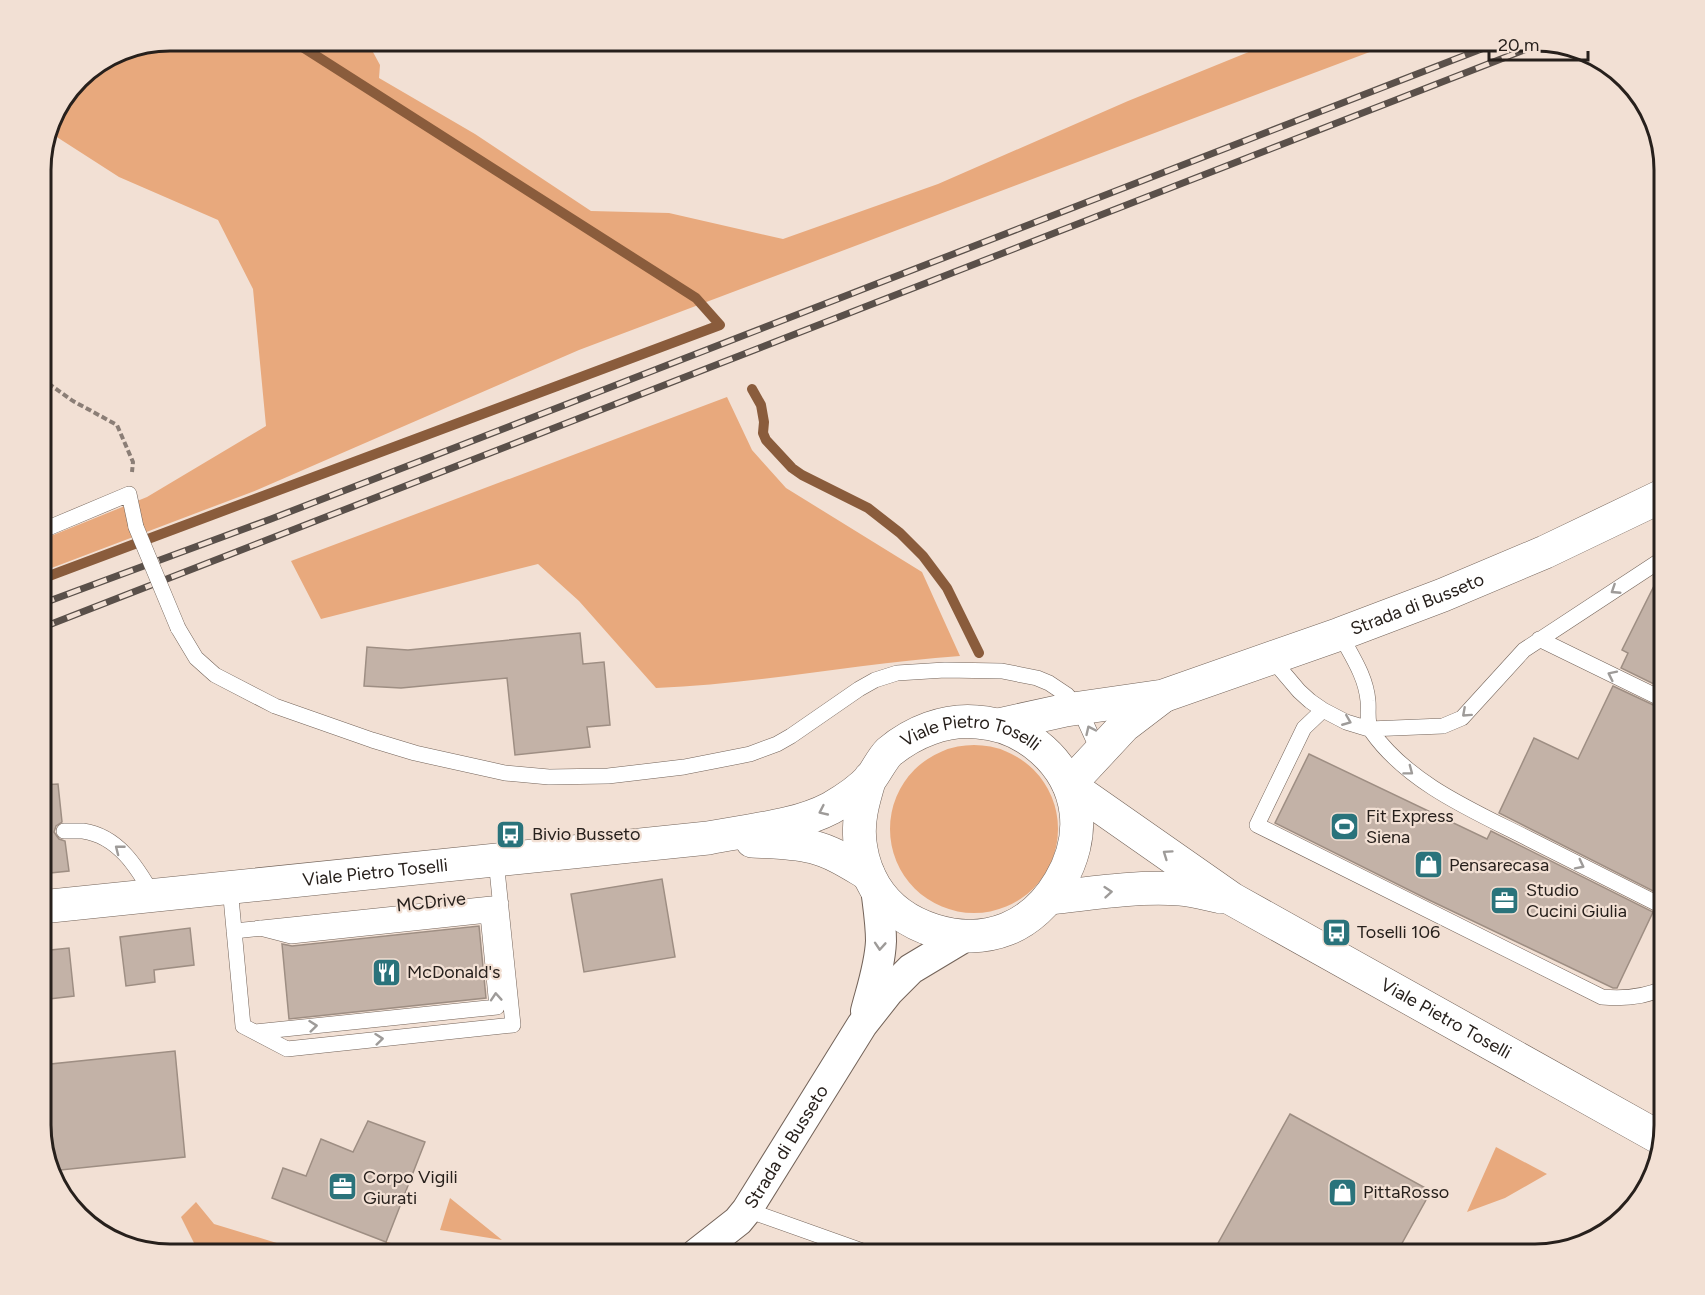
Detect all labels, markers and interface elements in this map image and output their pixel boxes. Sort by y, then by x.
scale bar [1489,24,1588,62]
text: 20 m [1498,34,1539,56]
street label: Strada di Busseto [1347,568,1487,640]
one-way arrow [1611,582,1621,594]
one-way arrow [1607,670,1618,682]
one-way arrow [1463,706,1473,717]
text: Viale Pietro Toselli [897,710,1045,755]
one-way arrow [1341,714,1352,726]
one-way arrow [1085,725,1097,736]
street label: Viale Pietro Toselli [898,737,1044,763]
one-way arrow [1403,764,1414,775]
one-way arrow [818,804,829,816]
place label: Fit Express Siena [1366,805,1454,848]
sports icon: Fit Express Siena [1329,810,1361,842]
bus stop icon: Bivio Busseto [495,818,527,850]
place label: Bivio Busseto [532,823,640,845]
one-way arrow [114,845,125,856]
shop icon: Pensarecasa [1412,849,1444,881]
one-way arrow [1162,850,1173,861]
street label: Viale Pietro Toselli [301,854,449,891]
place label: Pensarecasa [1449,854,1549,876]
one-way arrow [1574,857,1585,869]
place label: Studio Cucini Giulia [1526,879,1627,922]
office icon: Studio Cucini Giulia [1489,884,1521,916]
one-way arrow [1103,886,1112,899]
street label: MCDrive [395,887,467,917]
bus stop icon: Toselli 106 [1320,916,1352,948]
place label: Toselli 106 [1357,921,1440,943]
one-way arrow [873,942,886,951]
restaurant icon: McDonald's [370,956,402,988]
place label: McDonald's [407,961,501,983]
street label: Viale Pietro Toselli [1377,973,1515,1064]
one-way arrow [490,992,503,1002]
one-way arrow [309,1020,318,1033]
one-way arrow [375,1033,384,1046]
street label: Strada di Busseto [740,1081,833,1213]
place label: Corpo Vigili Giurati [363,1166,458,1209]
office icon: Corpo Vigili Giurati [326,1171,358,1203]
shop icon: PittaRosso [1326,1176,1358,1208]
place label: PittaRosso [1363,1181,1449,1203]

